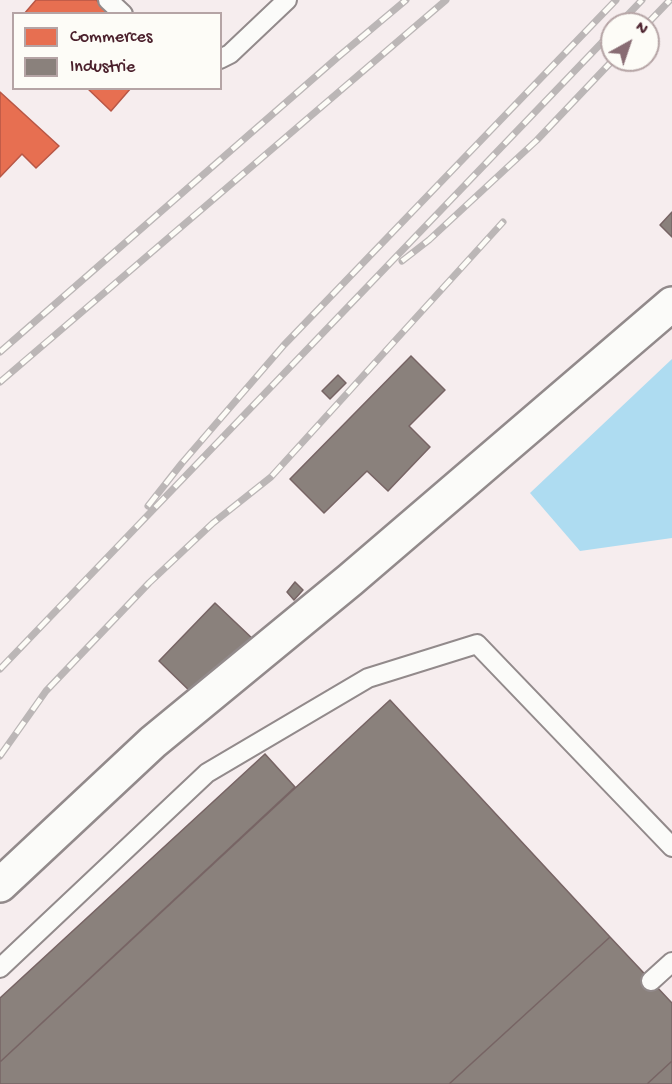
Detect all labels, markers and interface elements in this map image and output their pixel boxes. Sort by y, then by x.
legend [12,12,222,90]
north arrow [600,12,660,72]
text: N [630,19,651,40]
text: Commerces [70,27,152,48]
text: Industrie [70,57,135,78]

